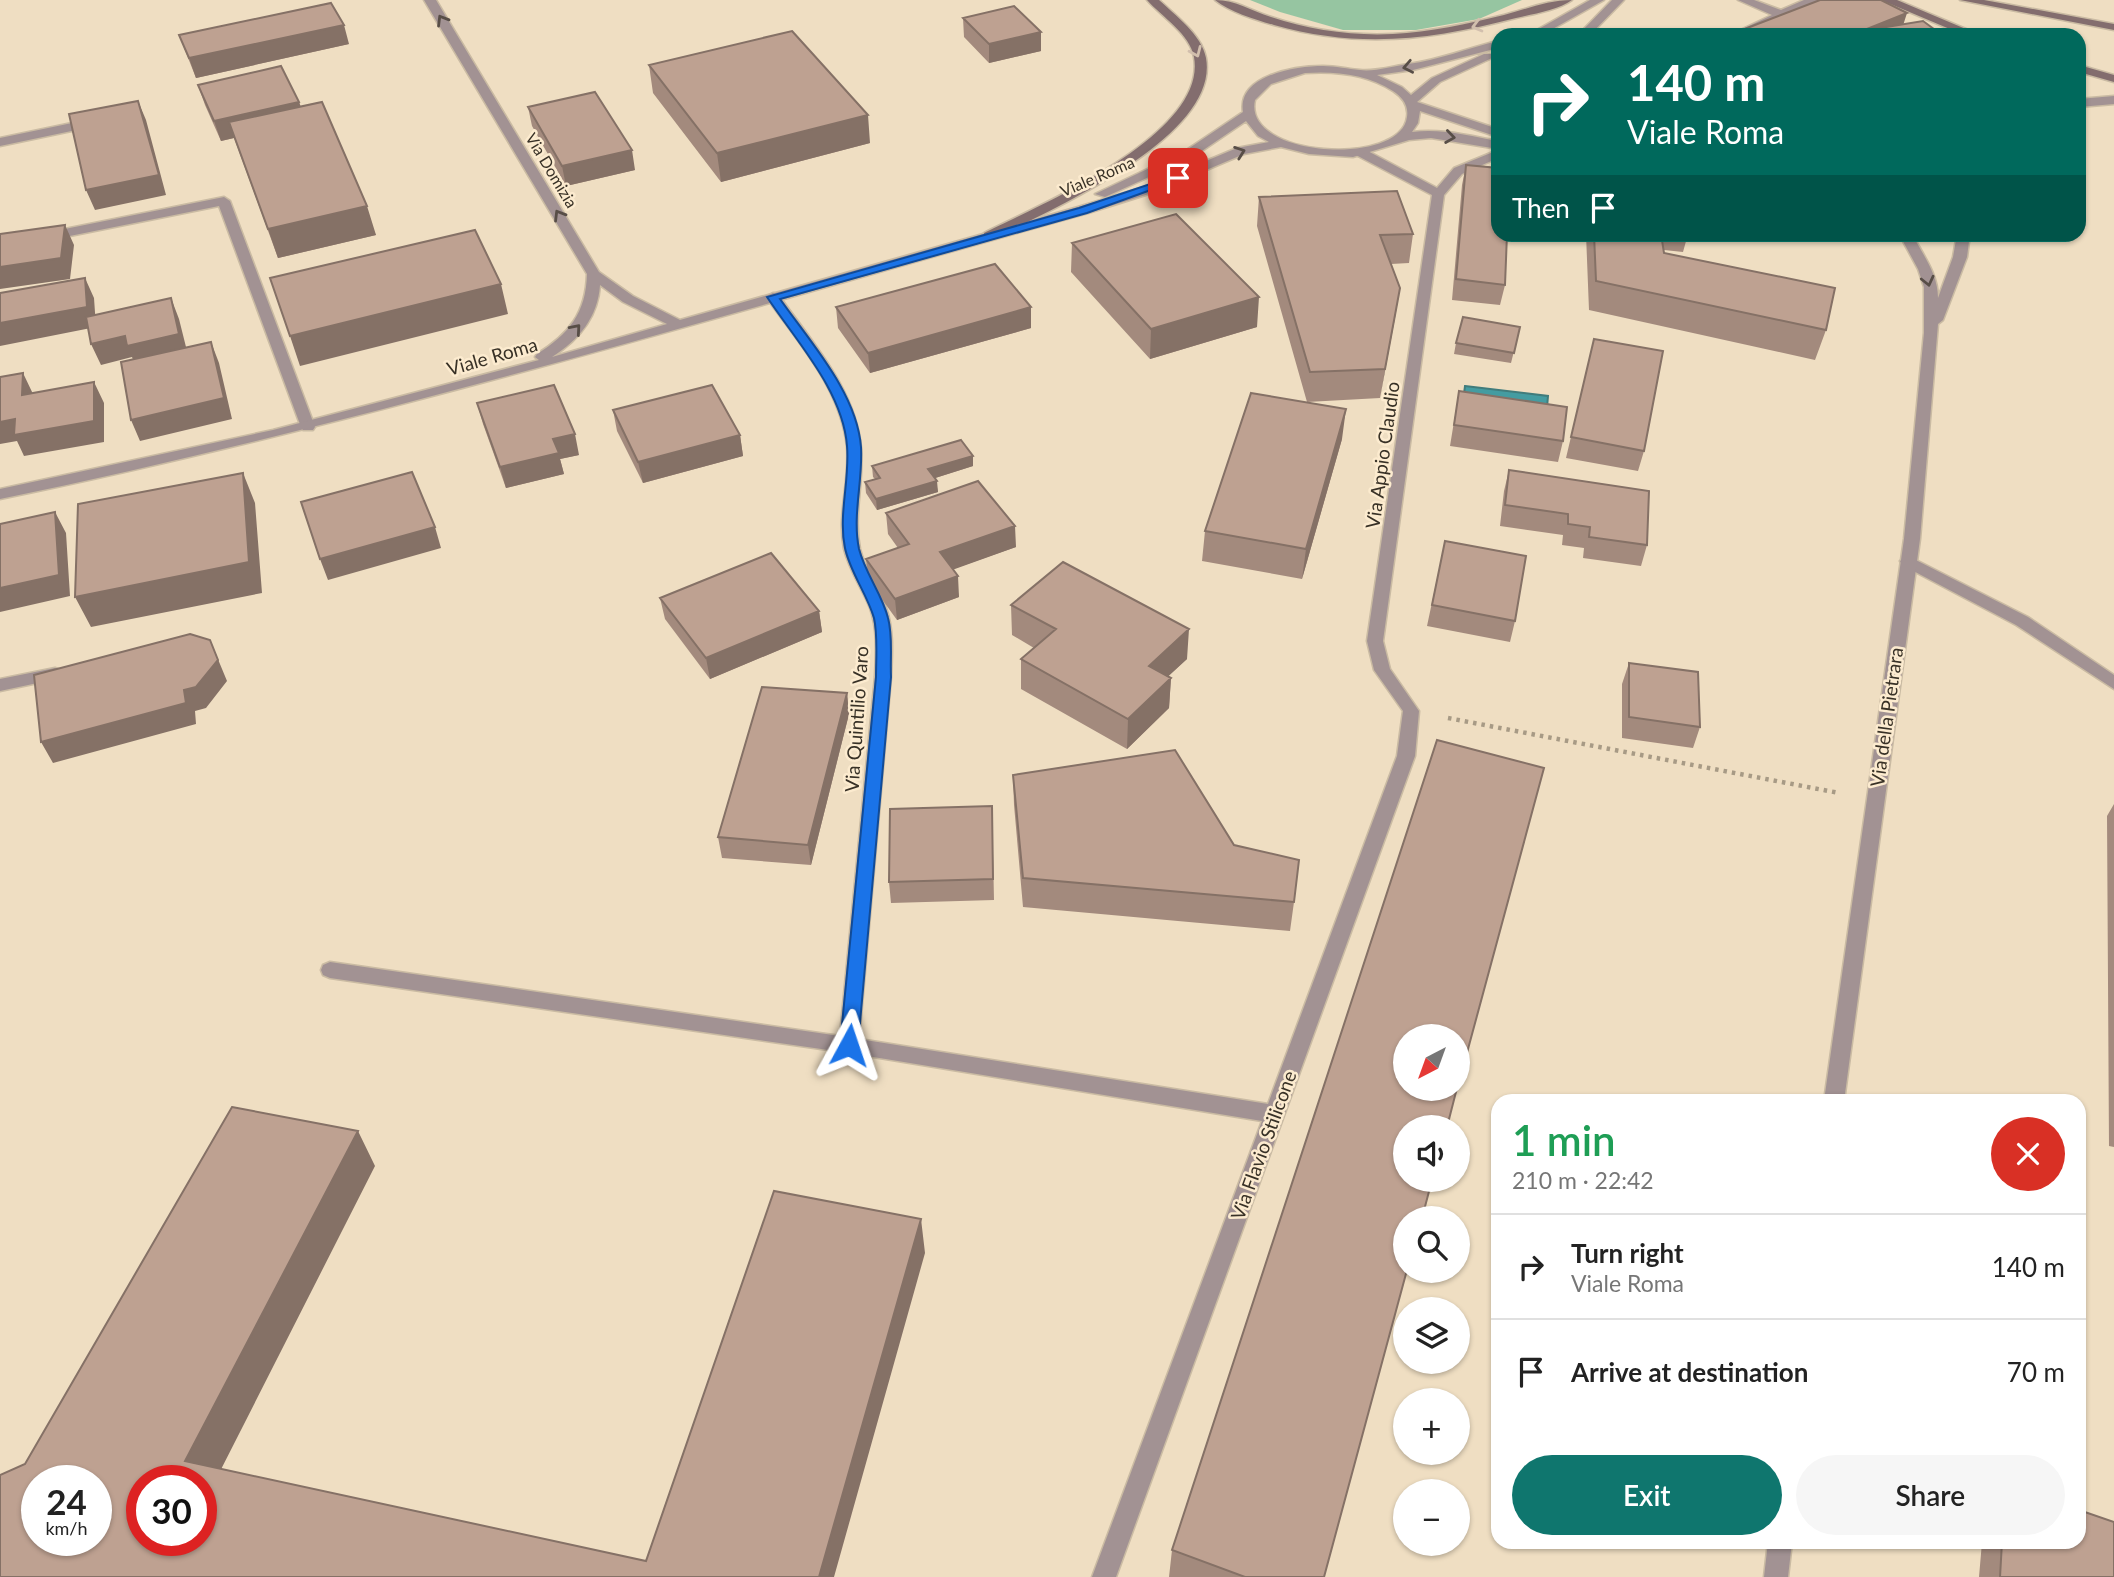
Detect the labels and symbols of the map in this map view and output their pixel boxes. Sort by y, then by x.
one-way arrow [438,15,451,28]
one-way arrow [1471,18,1483,32]
one-way arrow [1188,45,1202,57]
one-way arrow [1402,59,1414,74]
street label: Via Domizia [522,129,582,211]
one-way arrow [1444,129,1456,144]
one-way arrow [1233,146,1245,160]
pin [1148,148,1208,208]
street label: Viale Roma [1057,152,1137,200]
one-way arrow [555,210,568,223]
one-way arrow [1920,275,1935,287]
one-way arrow [568,325,580,338]
street label: Viale Roma [444,332,540,380]
street label: Via Appio Claudio [1360,380,1404,530]
street label: Via Quintilio Varo [839,645,873,793]
street label: Via della Pietrara [1865,646,1907,788]
position arrow [812,1008,886,1082]
north arrow [1393,1024,1470,1101]
street label: Via Flavio Stilicone [1225,1067,1301,1223]
speed limit sign: 30 [126,1465,217,1556]

